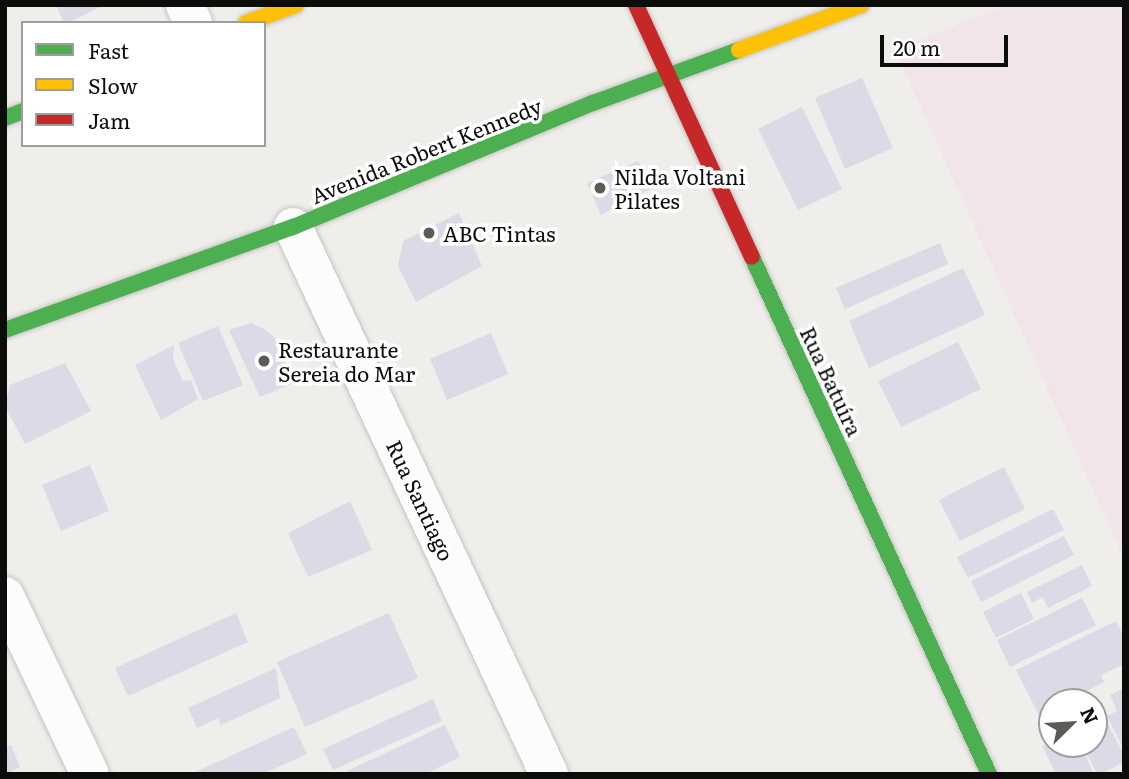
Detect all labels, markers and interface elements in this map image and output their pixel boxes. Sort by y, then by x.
legend [21,21,266,147]
scale bar [884,21,1012,65]
text: 20 m [893,31,940,62]
text: Fast [88,34,129,65]
text: Slow [88,69,138,100]
street label: Avenida Robert Kennedy [307,92,545,208]
text: Jam [88,104,130,135]
place label: Nilda Voltani Pilates [614,163,746,213]
marker: Nilda Voltani Pilates [592,180,608,196]
place label: ABC Tintas [443,220,556,246]
marker: ABC Tintas [421,225,437,241]
street label: Rua Batuíra [796,322,868,440]
place label: Restaurante Sereia do Mar [278,336,415,386]
marker: Restaurante Sereia do Mar [256,353,272,369]
street label: Rua Santiago [382,436,460,564]
north arrow [1038,688,1108,758]
text: N [1074,702,1106,728]

